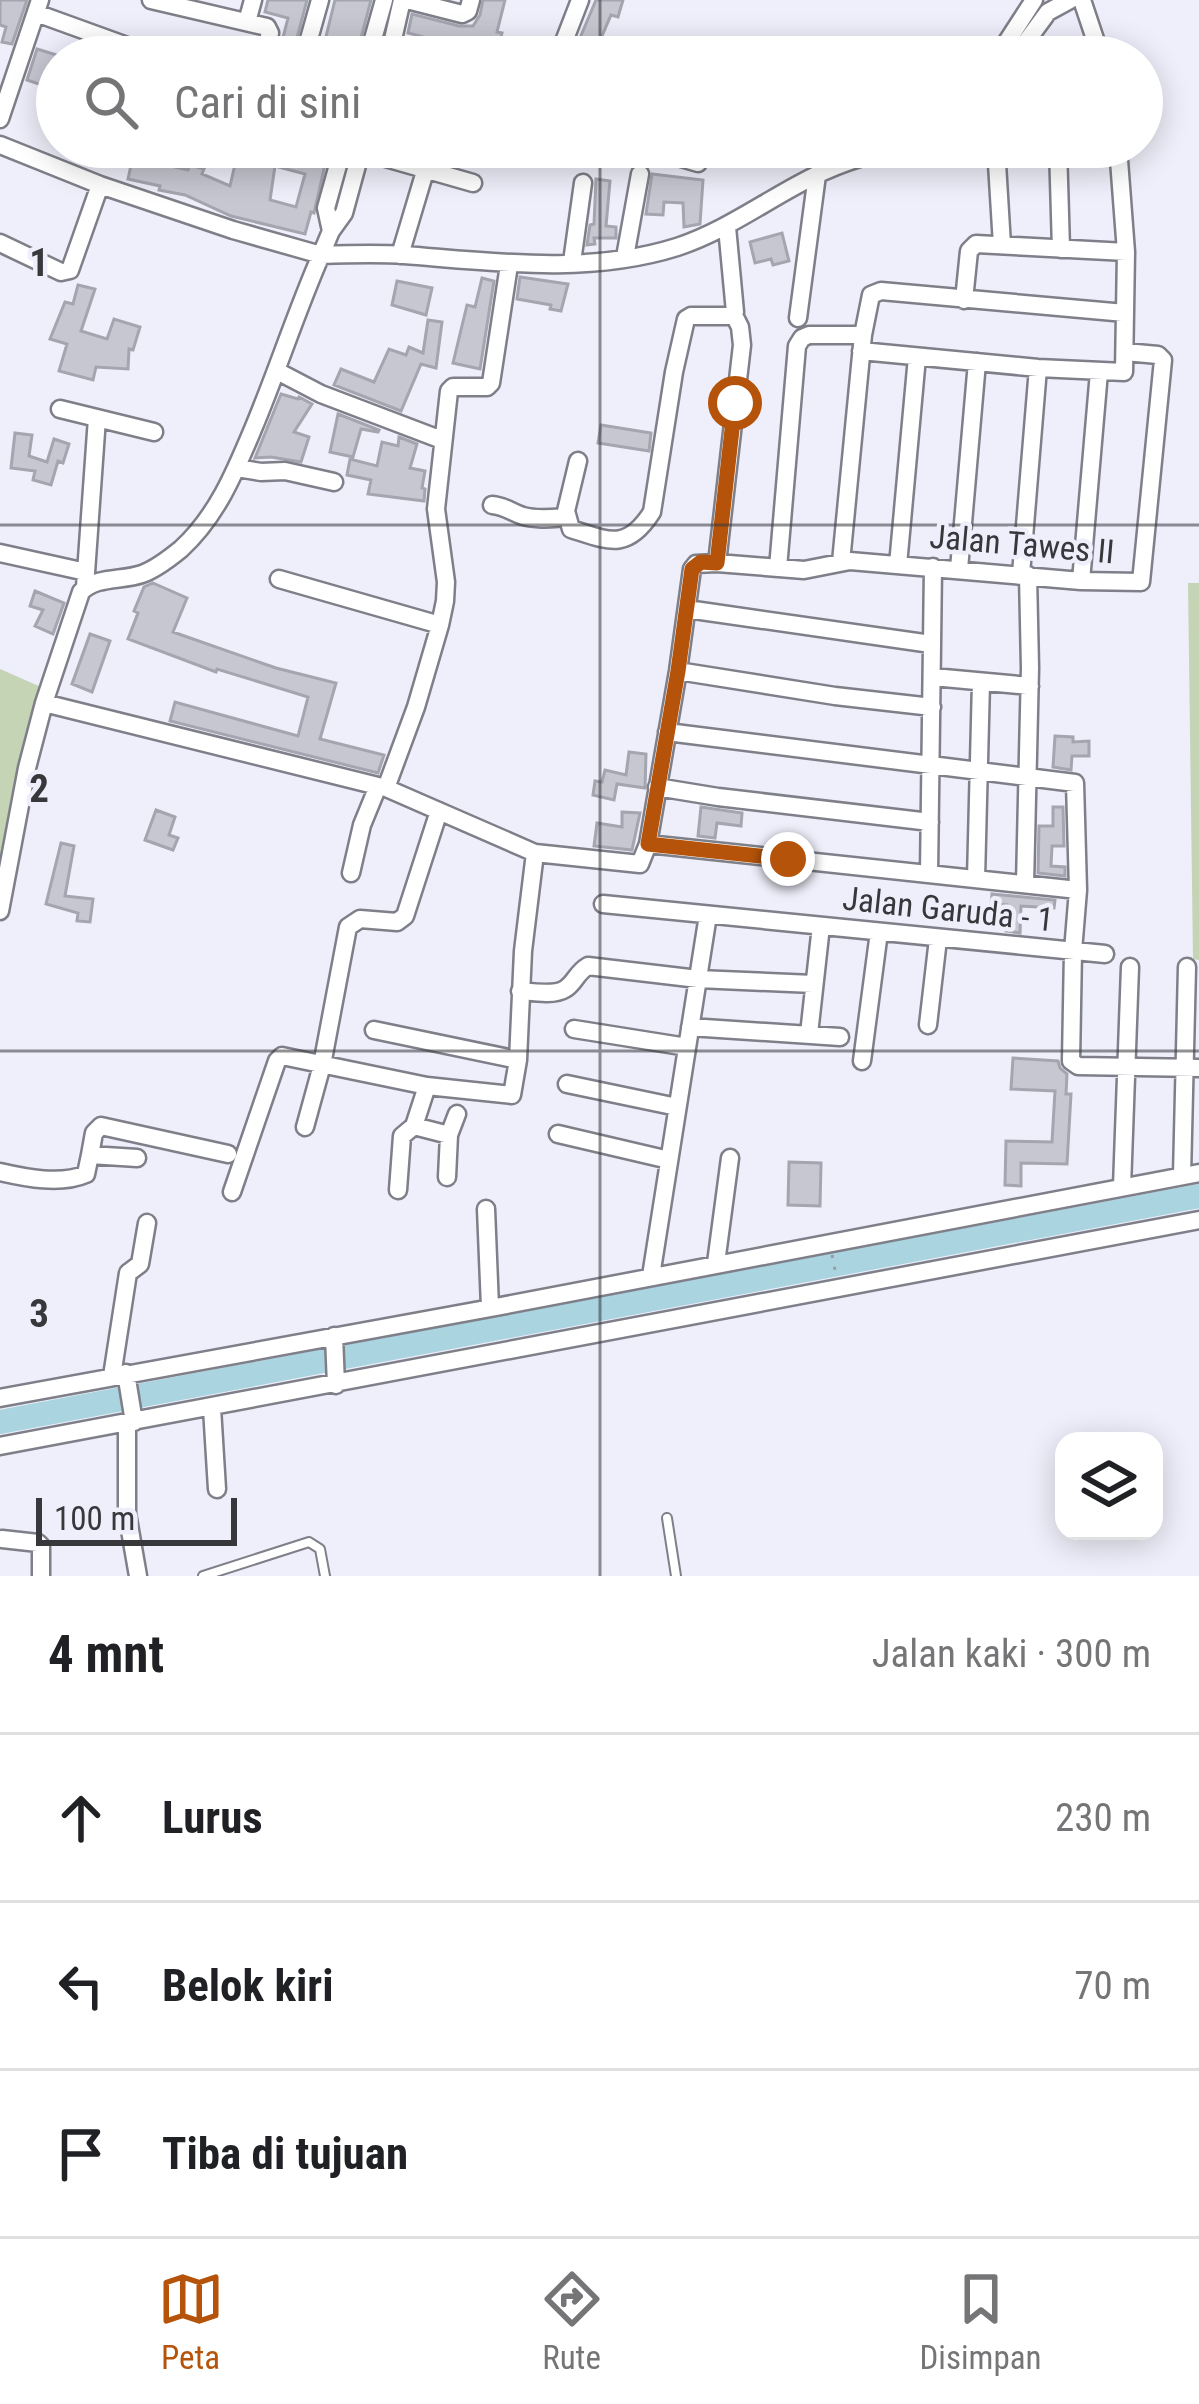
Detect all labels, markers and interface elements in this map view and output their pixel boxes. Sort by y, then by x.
search box [36,36,1163,168]
icon: search [78,69,144,135]
text: Cari di sini [174,76,361,129]
text: 1 [29,240,49,286]
route start [708,376,762,430]
street label: Jalan Tawes II [928,517,1116,571]
text: 2 [29,766,49,812]
route end [761,832,815,886]
street label: Jalan Garuda - 1 [841,879,1055,939]
text: 3 [29,1291,49,1337]
map controls [1055,1432,1163,1540]
button: layers [1055,1432,1163,1540]
scale bar [36,1492,237,1545]
text: 100 m [54,1499,135,1538]
text: 4 mnt [48,1625,164,1684]
text: Jalan kaki · 300 m [872,1631,1151,1677]
icon: ahead [48,1785,114,1851]
text: Lurus [162,1791,263,1844]
text: 230 m [1055,1795,1151,1841]
icon: left [48,1953,114,2019]
text: Belok kiri [162,1959,333,2012]
text: 70 m [1074,1963,1151,2009]
icon: arrive [48,2121,114,2187]
text: Tiba di tujuan [162,2127,408,2180]
tab: Peta [158,2266,224,2377]
tab: Rute [539,2266,605,2377]
tab: Disimpan [920,2266,1041,2377]

